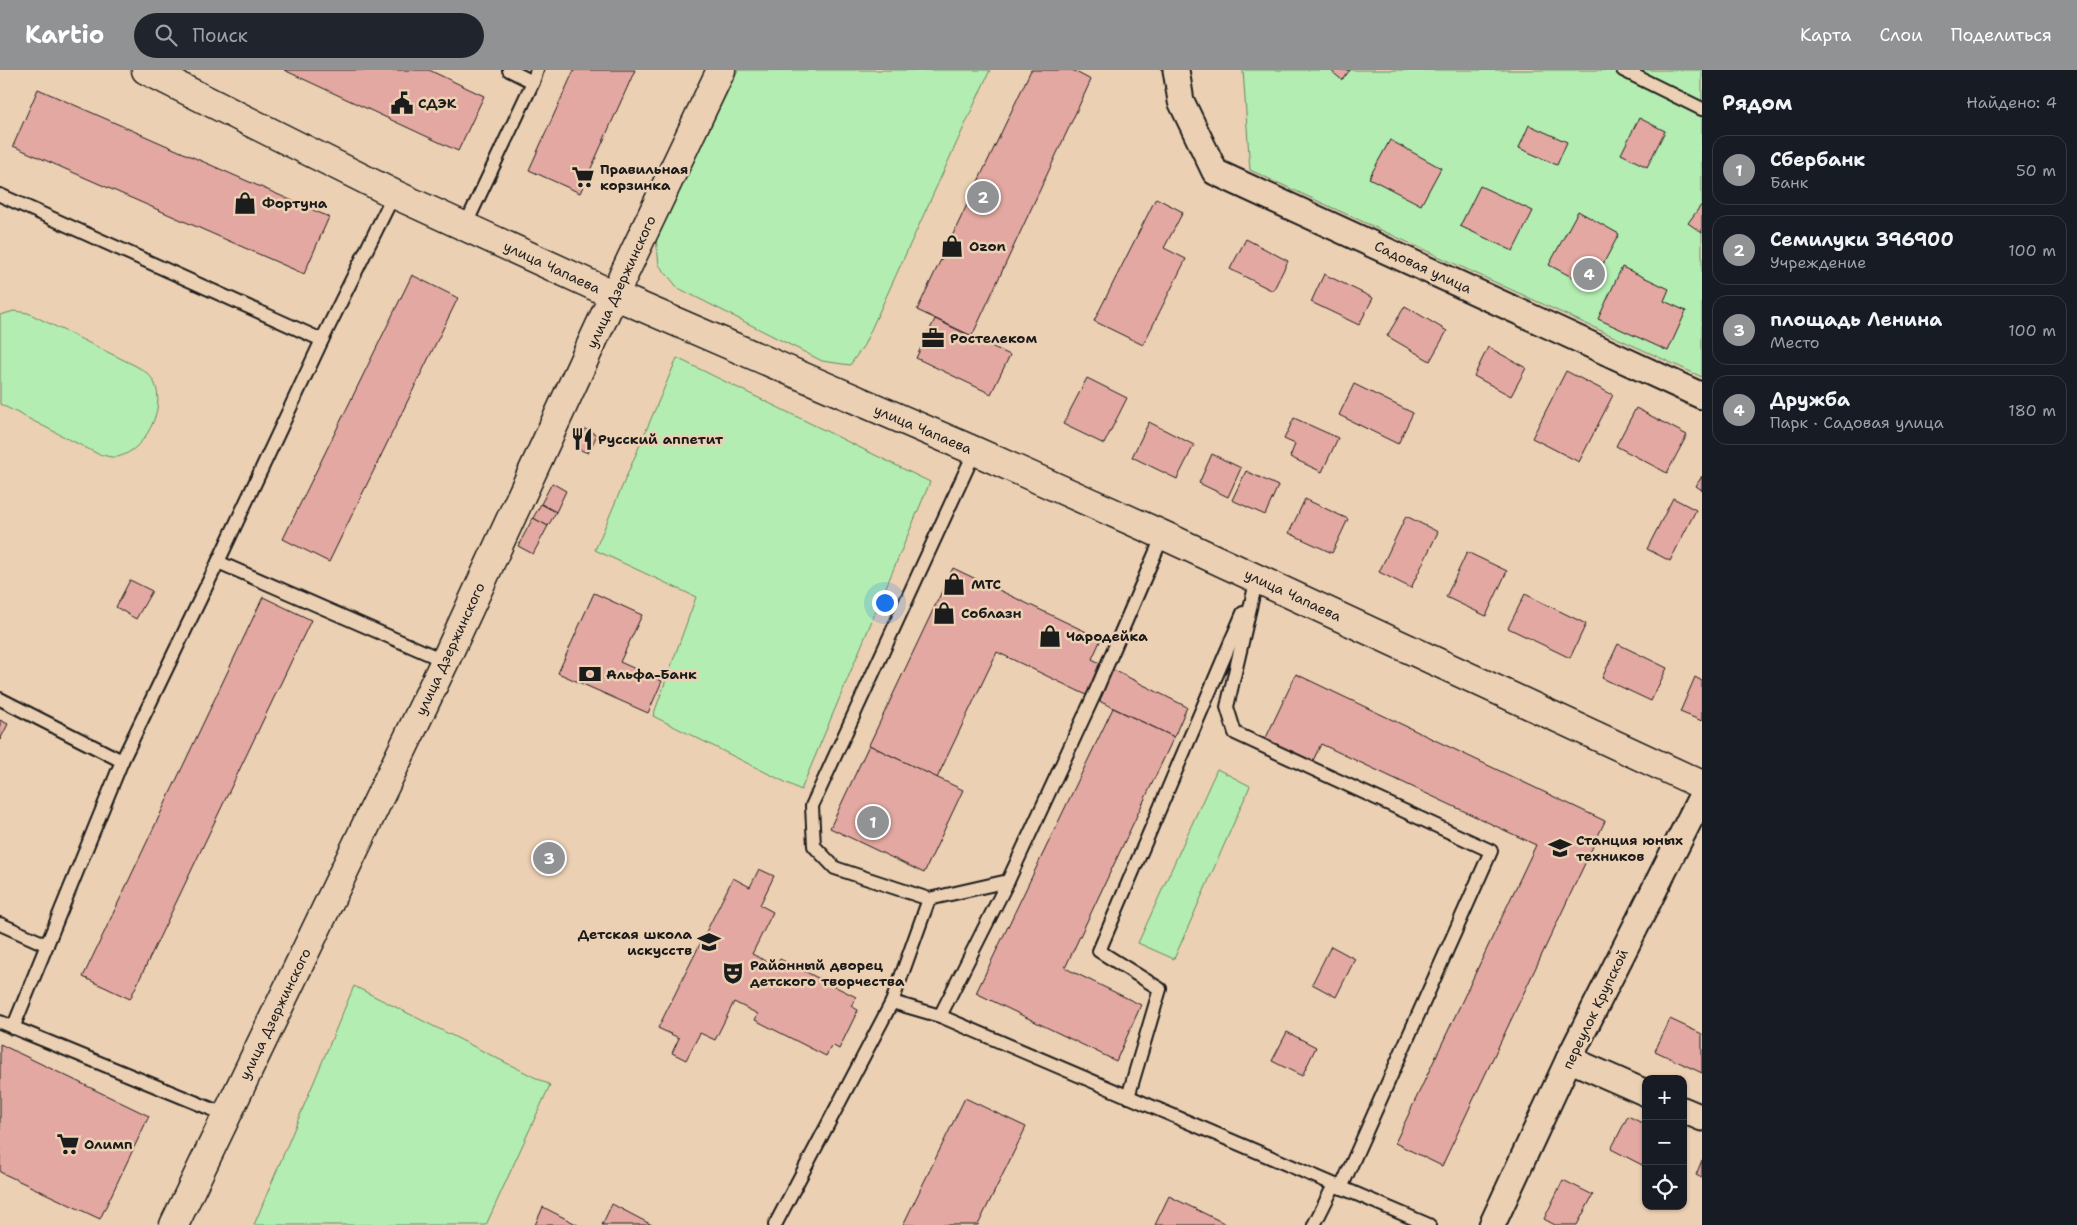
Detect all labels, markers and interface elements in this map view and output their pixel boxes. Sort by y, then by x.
search box [134,13,484,58]
text: Kartio [25,19,104,51]
icon: search [152,21,180,49]
text: Поиск [192,23,248,48]
text: Карта [1800,23,1851,47]
text: Слои [1879,23,1923,47]
text: Поделиться [1951,23,2052,47]
text: Рядом [1722,89,1792,117]
public building icon: СДЭК [389,90,415,116]
text: Найдено: 4 [1966,92,2057,113]
place label: СДЭК [418,94,457,112]
text: Сбербанк [1770,147,1865,172]
place label: Правильная корзинка [600,160,688,194]
text: 1 [1735,160,1743,181]
text: 50 m [2016,160,2056,181]
supermarket icon: Правильная корзинка [570,164,596,190]
text: Банк [1770,172,1808,193]
pin: 2 [967,178,999,216]
shop icon: Фортуна [232,190,258,216]
place label: Фортуна [262,194,328,212]
street label: улица Дзержинского [582,213,660,351]
text: Семилуки 396900 [1770,227,1954,252]
shop icon: Ozon [939,233,965,259]
street label: улица Чапаева [501,237,603,297]
place label: Ozon [969,237,1006,255]
street label: Садовая улица [1372,237,1475,298]
text: 2 [1733,240,1745,261]
text: 100 m [2008,240,2056,261]
text: Учреждение [1770,252,1866,273]
pin: 4 [1573,255,1605,293]
text: площадь Ленина [1770,307,1942,332]
text: 3 [1733,320,1745,341]
text: 100 m [2008,320,2056,341]
office icon: Ростелеком [920,325,946,351]
place label: Ростелеком [950,329,1037,347]
text: Место [1770,332,1820,353]
text: Дружба [1770,387,1850,412]
street label: улица Чапаева [871,400,975,458]
text: 4 [1733,400,1745,421]
text: 180 m [2008,400,2056,421]
text: Парк · Садовая улица [1770,412,1944,433]
restaurant icon: Русский аппетит [569,426,595,452]
place label: Русский аппетит [598,430,724,448]
street label: улица Чапаева [1242,565,1344,625]
shop icon: МТС [941,571,967,597]
place label: МТС [971,575,1001,593]
street label: улица Дзержинского [411,580,489,718]
your location [872,590,898,616]
shop icon: Соблазн [931,600,957,626]
place label: Соблазн [961,604,1022,622]
shop icon: Чародейка [1037,623,1063,649]
place label: Чародейка [1066,627,1148,645]
bank icon: Альфа-Банк [577,661,603,687]
place label: Альфа-Банк [606,665,697,683]
pin: 1 [857,803,889,841]
place label: Станция юных техников [1576,831,1683,865]
school or university icon: Станция юных техников [1547,835,1573,861]
pin: 3 [533,839,565,877]
place label: Детская школа искусств [578,925,692,959]
school or university icon: Детская школа искусств [696,929,722,955]
street label: улица Дзержинского [235,945,315,1083]
street label: переулок Крупской [1558,946,1632,1072]
place label: Районный дворец детского творчества [750,956,905,990]
theatre icon: Районный дворец детского творчества [720,960,746,986]
map controls [1642,1075,1687,1210]
button: + [1642,1075,1687,1120]
button: − [1642,1120,1687,1165]
supermarket icon: Олимп [55,1131,81,1157]
place label: Олимп [84,1135,133,1153]
button: locate [1642,1165,1687,1210]

